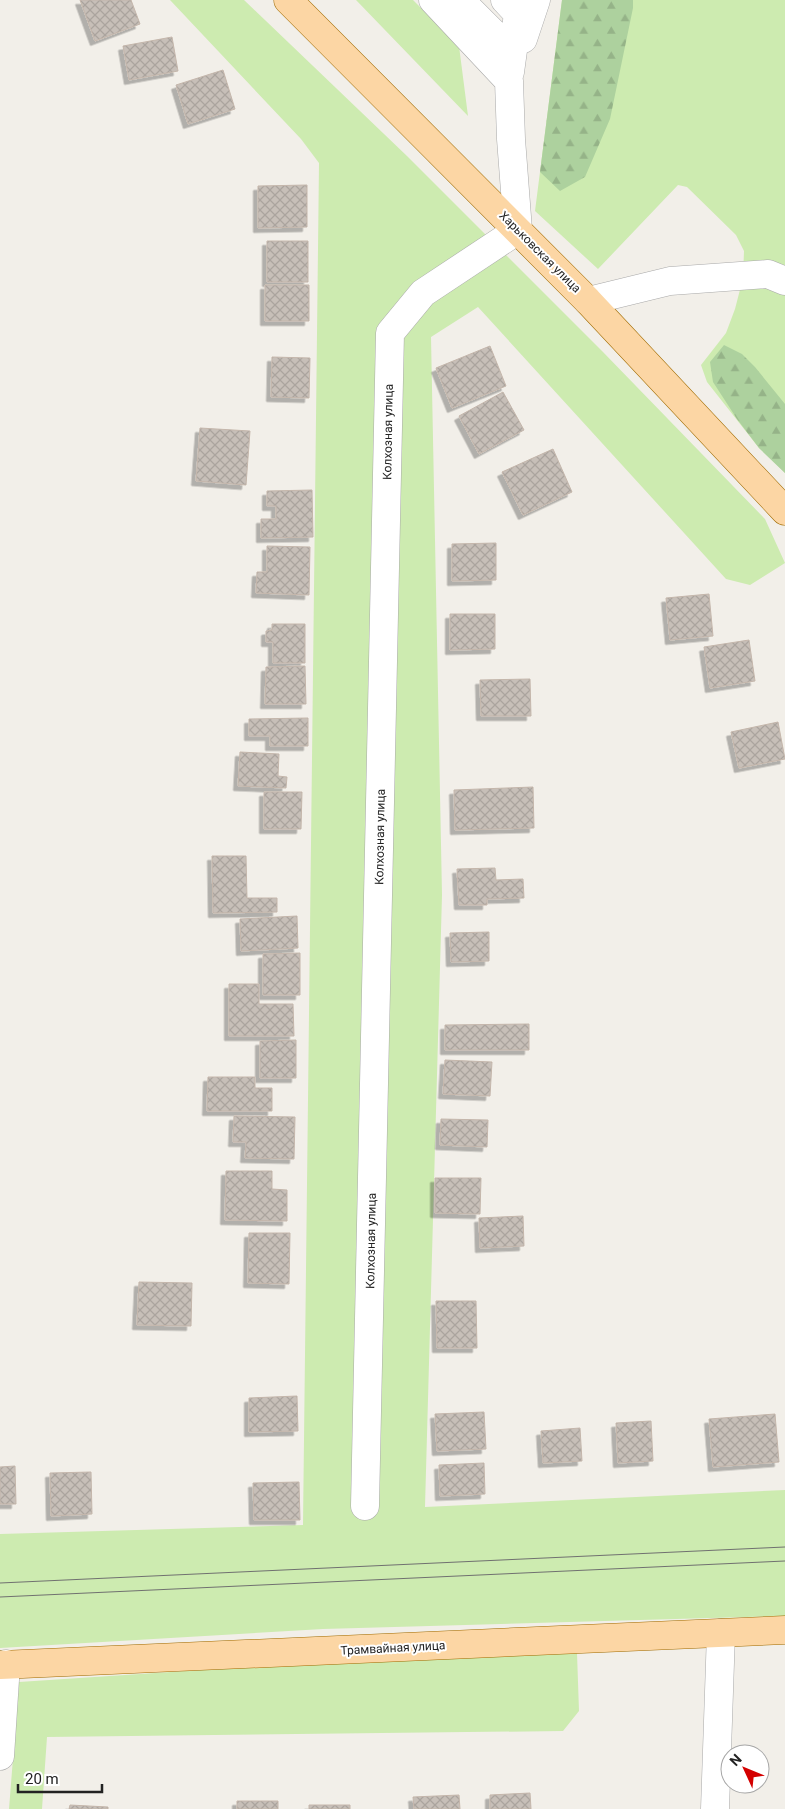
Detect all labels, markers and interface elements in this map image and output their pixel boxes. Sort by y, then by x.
street label: Харьковская улица [496,208,584,296]
street label: Колхозная улица [380,384,396,480]
street label: Колхозная улица [372,789,388,885]
street label: Колхозная улица [363,1193,379,1289]
street label: Трамвайная улица [340,1638,446,1658]
north arrow [720,1744,770,1794]
text: N [726,1751,745,1769]
scale bar [18,1762,101,1794]
text: 20 m [25,1770,59,1788]

